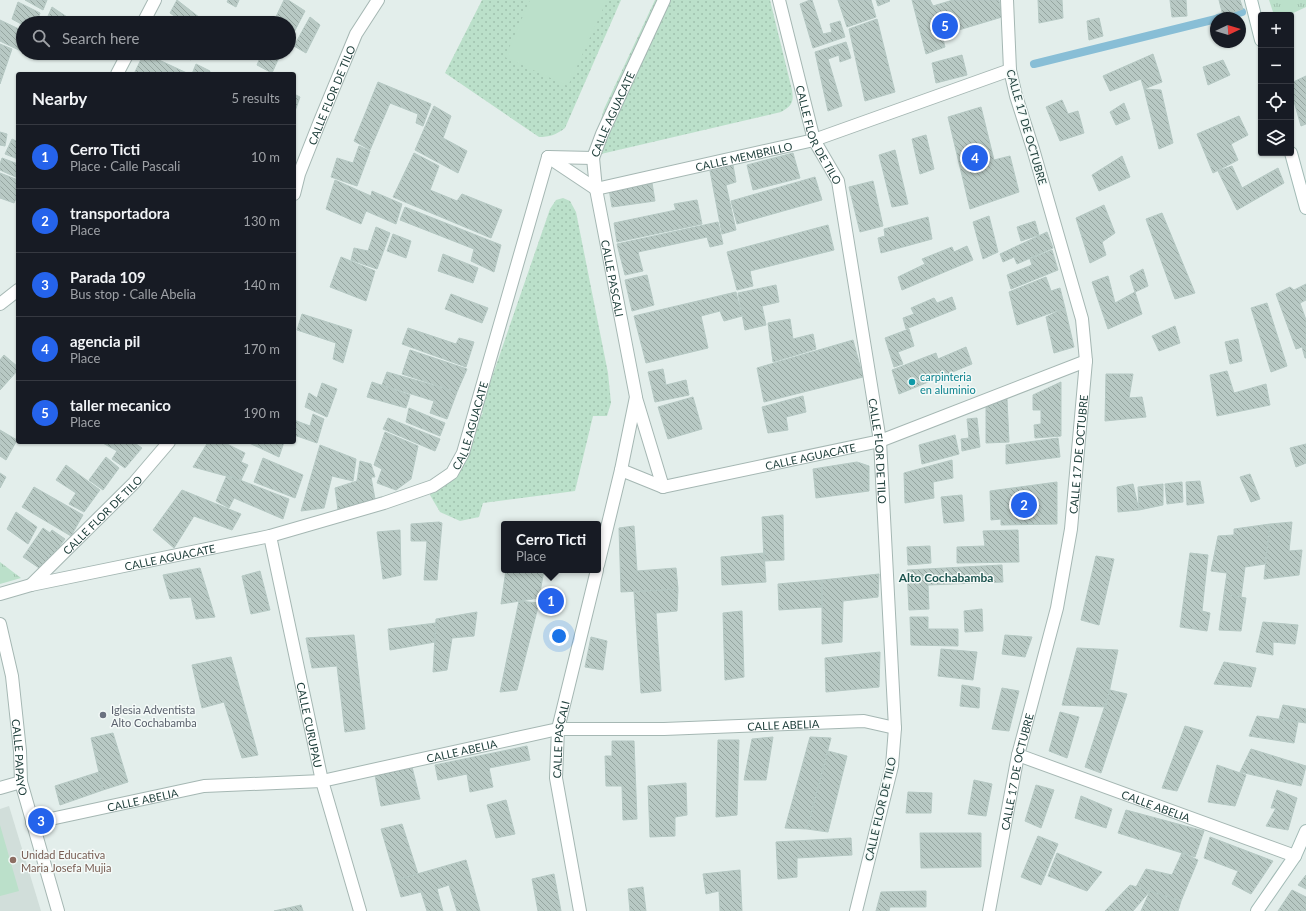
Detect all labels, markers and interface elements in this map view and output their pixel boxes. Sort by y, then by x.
pin: 5 [932,11,958,41]
north arrow [1210,12,1246,48]
map controls [1258,12,1294,156]
button: + [1258,12,1294,48]
search box [16,16,296,60]
icon: search [30,27,52,49]
text: Search here [62,29,139,47]
street label: CALLE FLOR DE TILO [305,43,357,146]
button: − [1258,48,1294,84]
street label: CALLE 17 DE OCTUBRE [1004,68,1050,186]
street label: CALLE AGUACATE [588,69,637,159]
street label: CALLE FLOR DE TILO [794,84,845,186]
button: locate [1258,84,1294,120]
text: Nearby [32,88,87,109]
text: 5 results [232,90,280,106]
button: layers [1258,120,1294,156]
street label: CALLE MEMBRILLO [694,139,794,173]
text: Cerro Ticti [70,140,140,158]
pin: 4 [962,143,988,173]
text: 1 [41,149,49,165]
text: 10 m [251,149,280,165]
text: Place · Calle Pascali [70,158,180,174]
text: transportadora [70,204,170,222]
text: 2 [41,213,49,229]
text: 130 m [243,213,280,229]
text: Place [70,222,100,238]
street label: CALLE PASCALI [599,239,627,318]
text: Parada 109 [70,268,146,286]
text: 3 [41,277,49,293]
text: 140 m [243,277,280,293]
text: Bus stop · Calle Abelia [70,286,196,302]
text: agencia pil [70,332,140,350]
text: 4 [41,341,49,357]
text: 170 m [243,341,280,357]
text: Place [70,350,100,366]
place label: carpinteria en aluminio [920,370,976,396]
marker: carpinteria en aluminio [907,377,917,387]
street label: CALLE AGUACATE [449,380,490,472]
street label: CALLE 17 DE OCTUBRE [1066,394,1089,514]
text: taller mecanico [70,396,171,414]
street label: CALLE FLOR DE TILO [867,397,890,504]
text: 5 [41,405,49,421]
text: 190 m [243,405,280,421]
text: Place [70,414,100,430]
street label: CALLE AGUACATE [764,440,857,472]
street label: CALLE FLOR DE TILO [60,472,144,557]
pin: 2 [1011,490,1037,520]
popup [501,521,601,573]
text: Cerro Ticti [516,530,586,548]
street label: CALLE AGUACATE [123,541,216,572]
text: Place [516,548,546,564]
district label: Alto Cochabamba [898,570,993,585]
pin: 1 [538,586,564,616]
your location [549,626,569,646]
street label: CALLE CURUPAU [295,681,325,769]
street label: CALLE PASCALI [549,699,571,779]
place label: Iglesia Adventista Alto Cochabamba [111,703,197,729]
marker: Iglesia Adventista Alto Cochabamba [98,710,108,720]
street label: CALLE 17 DE OCTUBRE [998,712,1035,831]
street label: CALLE ABELIA [747,716,820,732]
street label: CALLE PAPAYO [10,718,31,797]
street label: CALLE ABELIA [425,736,499,764]
street label: CALLE FLOR DE TILO [862,756,898,862]
street label: CALLE ABELIA [106,785,180,813]
street label: CALLE ABELIA [1120,787,1193,824]
pin: 3 [28,806,54,836]
place label: Unidad Educativa Maria Josefa Mujia [21,848,111,874]
marker: Unidad Educativa Maria Josefa Mujia [8,855,18,865]

